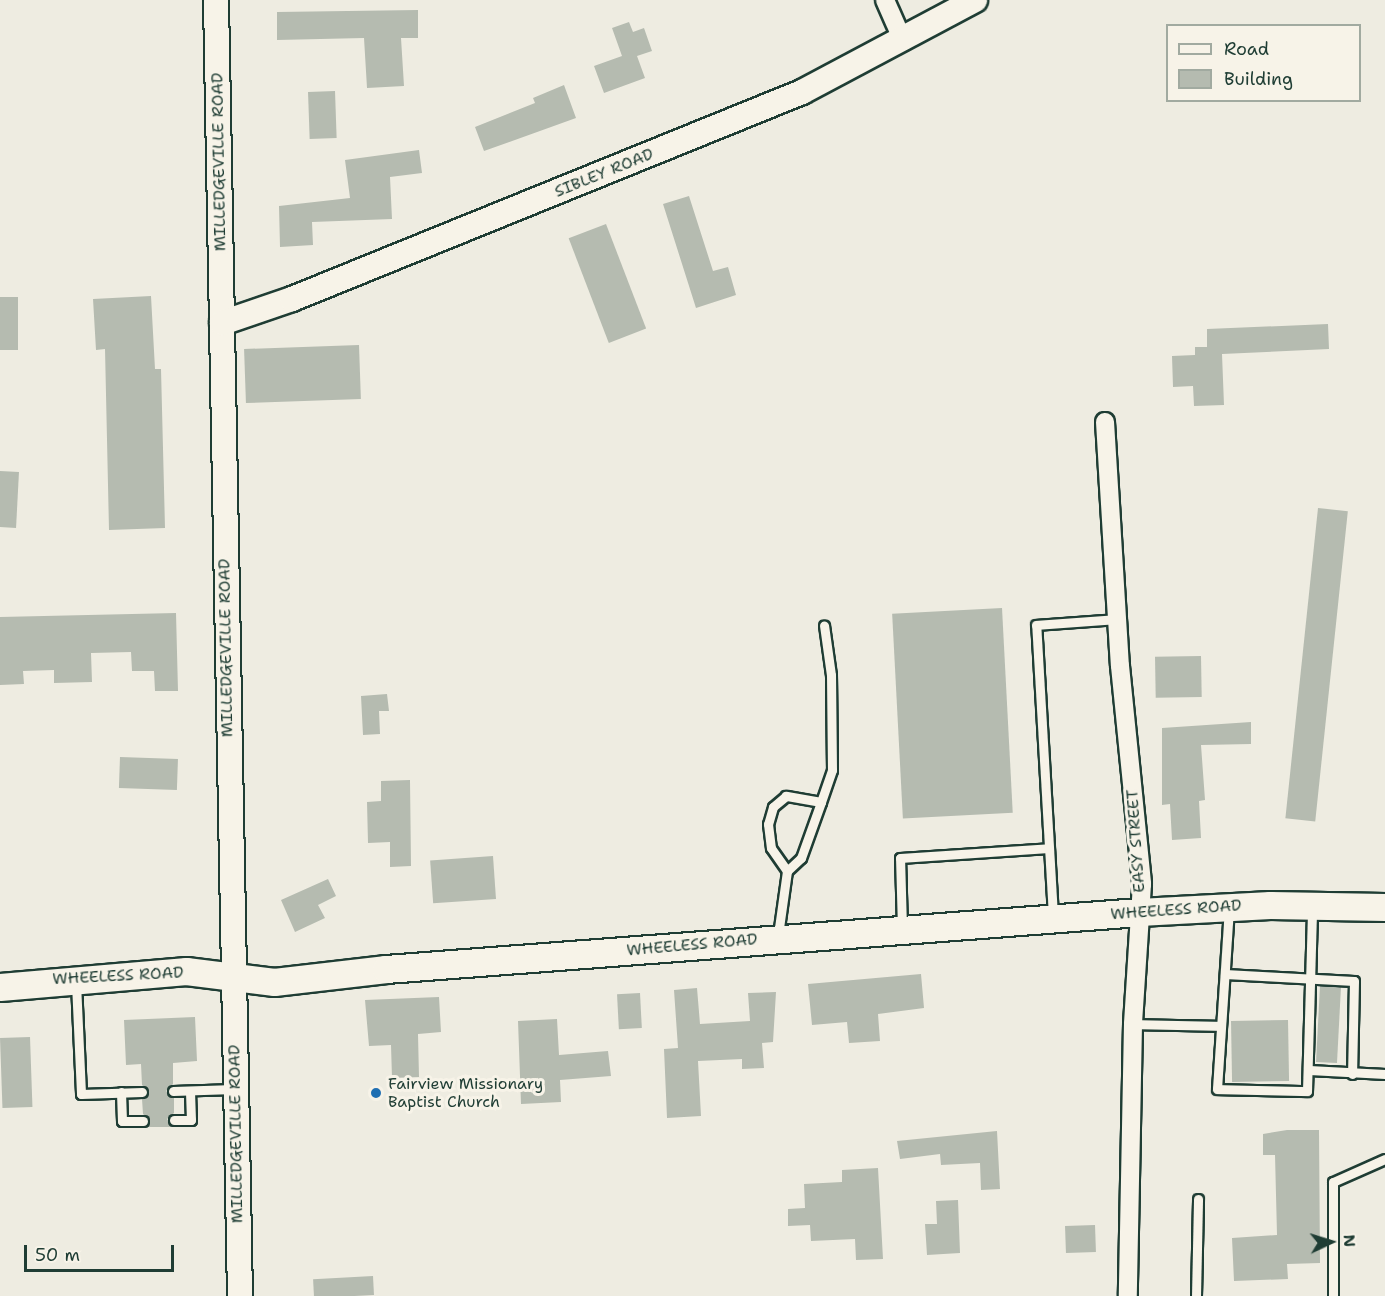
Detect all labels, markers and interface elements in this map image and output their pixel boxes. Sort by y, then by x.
legend [1166,24,1361,102]
text: Road [1224,37,1269,61]
text: Building [1224,67,1293,91]
street label: MILLEDGEVILLE ROAD [208,73,230,251]
street label: SIBLEY ROAD [552,144,656,202]
street label: MILLEDGEVILLE ROAD [215,559,237,737]
street label: EASY STREET [1123,789,1149,893]
street label: WHEELESS ROAD [1110,896,1242,924]
street label: WHEELESS ROAD [626,930,758,960]
street label: WHEELESS ROAD [52,963,184,989]
street label: MILLEDGEVILLE ROAD [225,1045,247,1223]
place label: Fairview Missionary Baptist Church [388,1074,543,1112]
marker: Fairview Missionary Baptist Church [369,1086,383,1100]
north arrow [1301,1212,1361,1272]
scale bar [27,1233,177,1271]
text: N [1339,1234,1360,1248]
text: 50 m [35,1243,80,1267]

